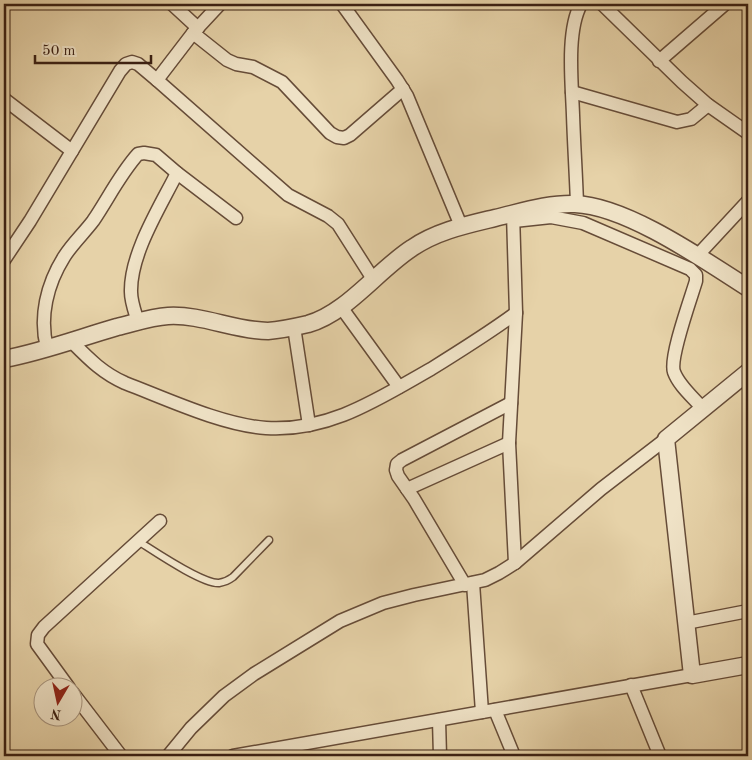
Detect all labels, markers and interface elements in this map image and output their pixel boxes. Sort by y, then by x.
scale bar [35,32,151,64]
text: 50 m [42,44,76,59]
north arrow [32,678,82,728]
text: N [49,706,63,722]

